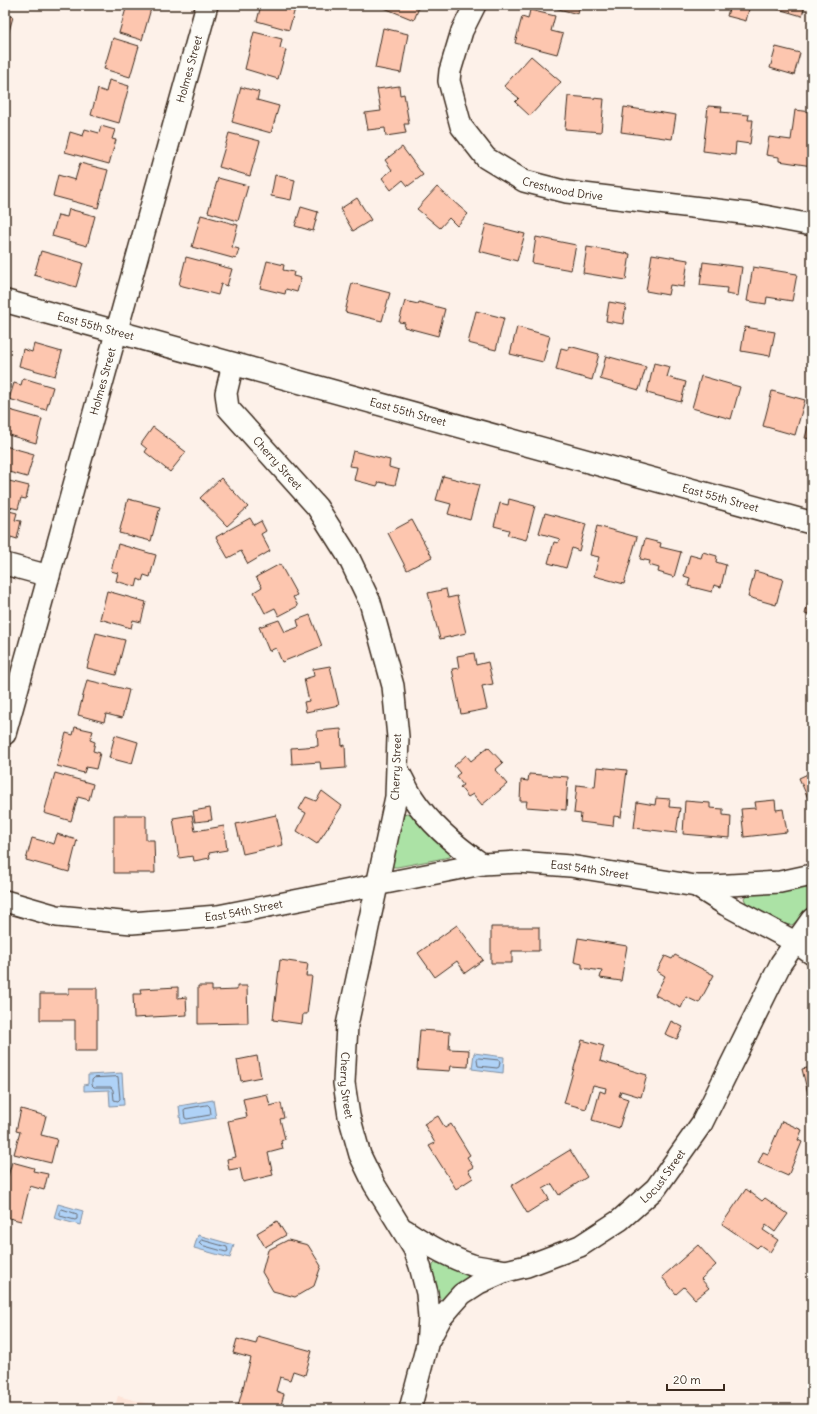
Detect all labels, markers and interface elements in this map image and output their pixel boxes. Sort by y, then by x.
street label: Holmes Street [173,34,205,104]
street label: Crestwood Drive [521,174,604,203]
street label: East 55th Street [56,309,136,343]
street label: Holmes Street [87,346,119,417]
street label: East 55th Street [368,395,448,429]
street label: Cherry Street [250,434,305,493]
street label: East 55th Street [681,481,761,515]
street label: Cherry Street [388,733,404,801]
street label: East 54th Street [550,858,630,882]
street label: East 54th Street [204,896,284,924]
street label: Cherry Street [337,1052,356,1120]
street label: Locust Street [637,1146,688,1206]
scale bar [667,1366,724,1392]
text: 20 m [673,1372,701,1387]

